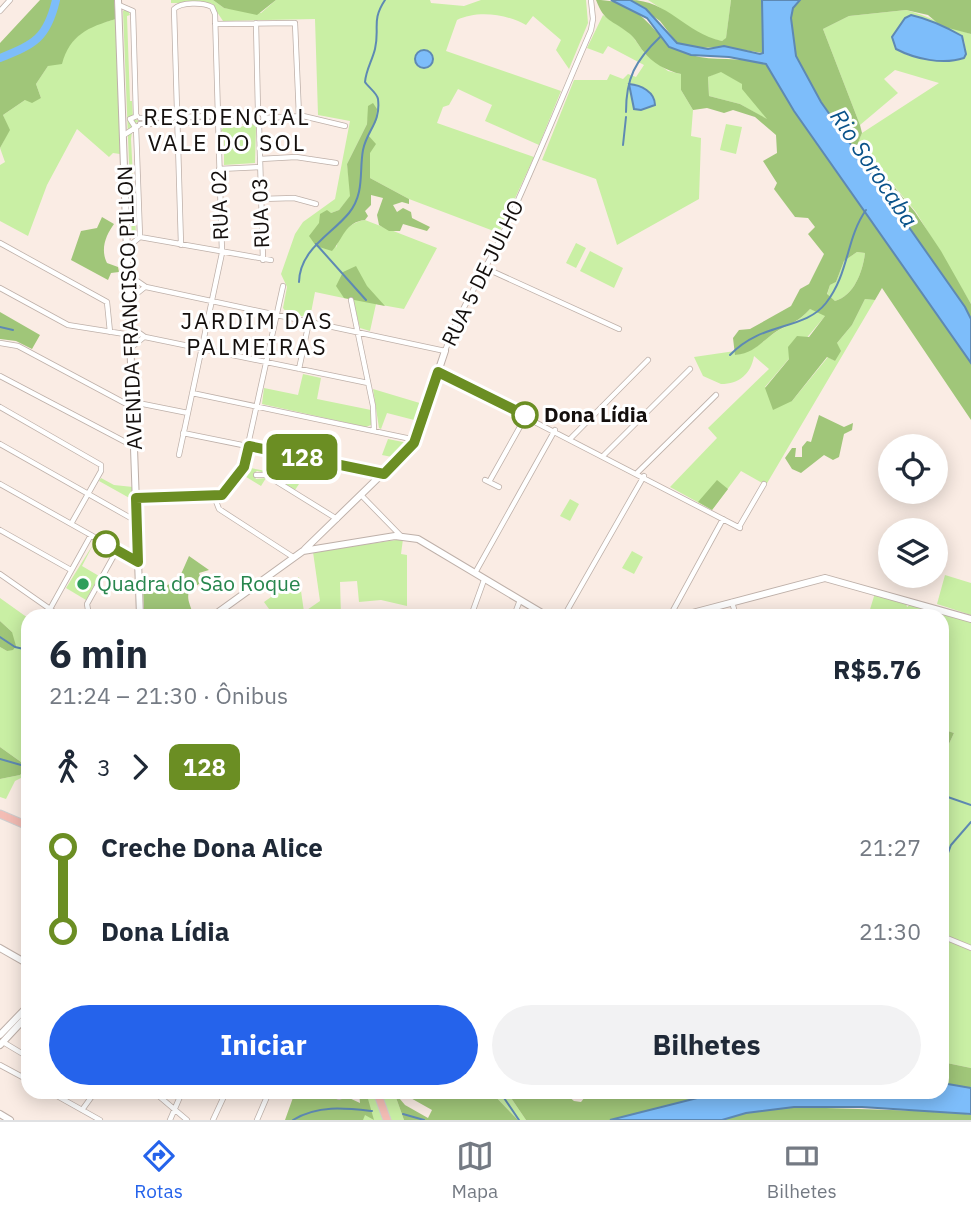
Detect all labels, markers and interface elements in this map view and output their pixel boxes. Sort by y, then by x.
district label: RESIDENCIAL VALE DO SOL [143,101,311,157]
water label: Rio Sorocaba [824,103,925,232]
street label: AVENIDA FRANCISCO PILLON [110,166,148,450]
street label: RUA 02 [204,169,234,241]
street label: RUA 03 [245,177,275,249]
street label: RUA 5 DE JULHO [435,195,530,350]
district label: JARDIM DAS PALMEIRAS [180,305,334,361]
place label: Dona Lídia [544,400,648,428]
marker: Dona Lídia [512,402,538,428]
line badge: 128 [262,434,342,480]
map controls [878,434,948,588]
button: locate [878,434,948,504]
text: 128 [280,441,324,473]
button: layers [878,518,948,588]
unlabelled marker [93,531,119,557]
place label: Quadra do São Roque [97,569,301,597]
marker: Quadra do São Roque [75,576,91,592]
text: 6 min [49,629,148,678]
text: R$5.76 [833,652,921,686]
text: 21:24 – 21:30 · Ônibus [49,680,288,710]
icon: walk [49,748,87,786]
icon: forward [121,748,159,786]
text: 128 [183,751,226,783]
text: 3 [97,752,111,782]
text: Creche Dona Alice [101,830,323,864]
text: 21:27 [859,832,921,862]
text: Dona Lídia [101,914,229,948]
text: 21:30 [859,916,921,946]
button: Iniciar [49,1005,478,1085]
button: Bilhetes [492,1005,921,1085]
tab: Rotas [134,1137,183,1203]
tab: Mapa [452,1137,498,1203]
tab: Bilhetes [767,1137,837,1203]

